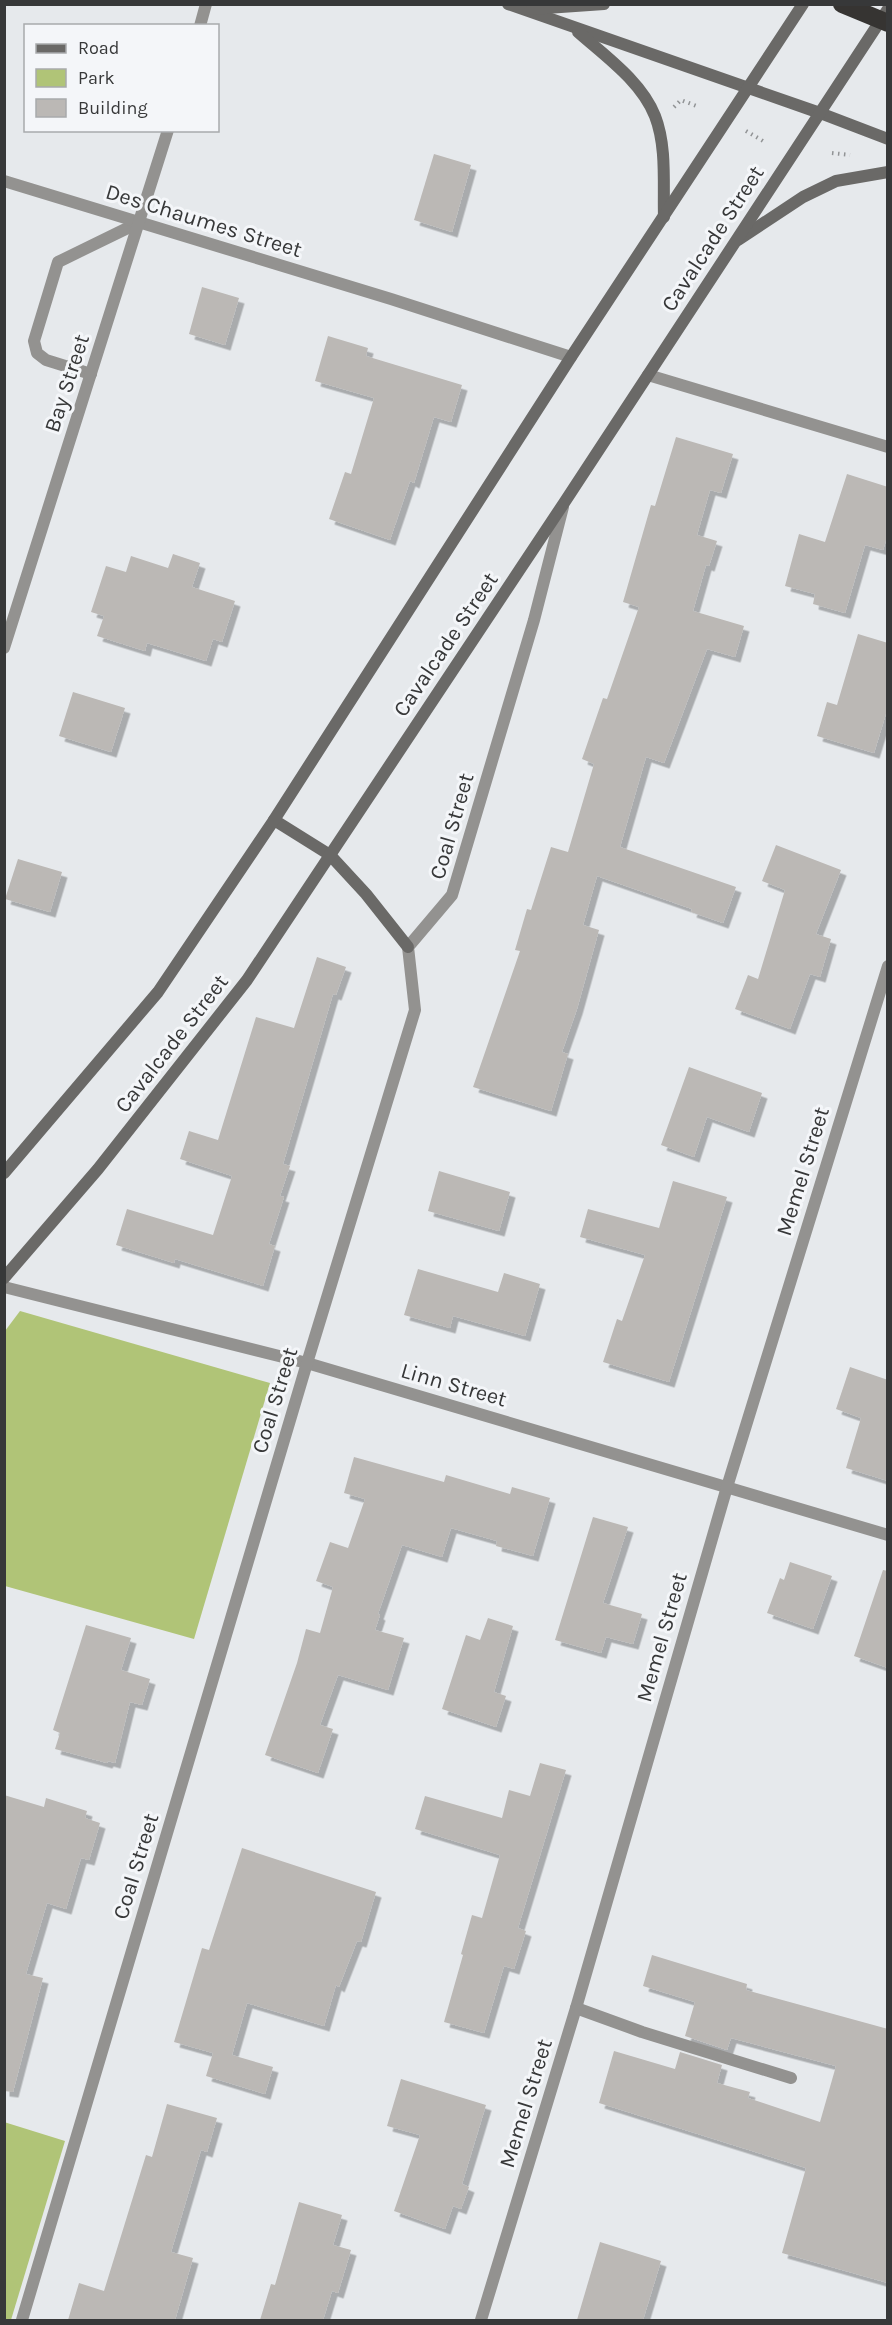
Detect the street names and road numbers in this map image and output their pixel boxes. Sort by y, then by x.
street label: Cavalcade Street [656,161,770,316]
street label: Des Chaumes Street [102,179,305,263]
street label: Bay Street [39,331,95,436]
street label: Cavalcade Street [388,568,504,722]
street label: Coal Street [424,770,480,882]
street label: Cavalcade Street [110,969,234,1118]
street label: Memel Street [771,1104,835,1239]
street label: Coal Street [247,1344,303,1456]
street label: Linn Street [398,1357,510,1412]
street label: Memel Street [631,1569,693,1705]
street label: Coal Street [108,1810,164,1922]
street label: Memel Street [494,2036,558,2171]

